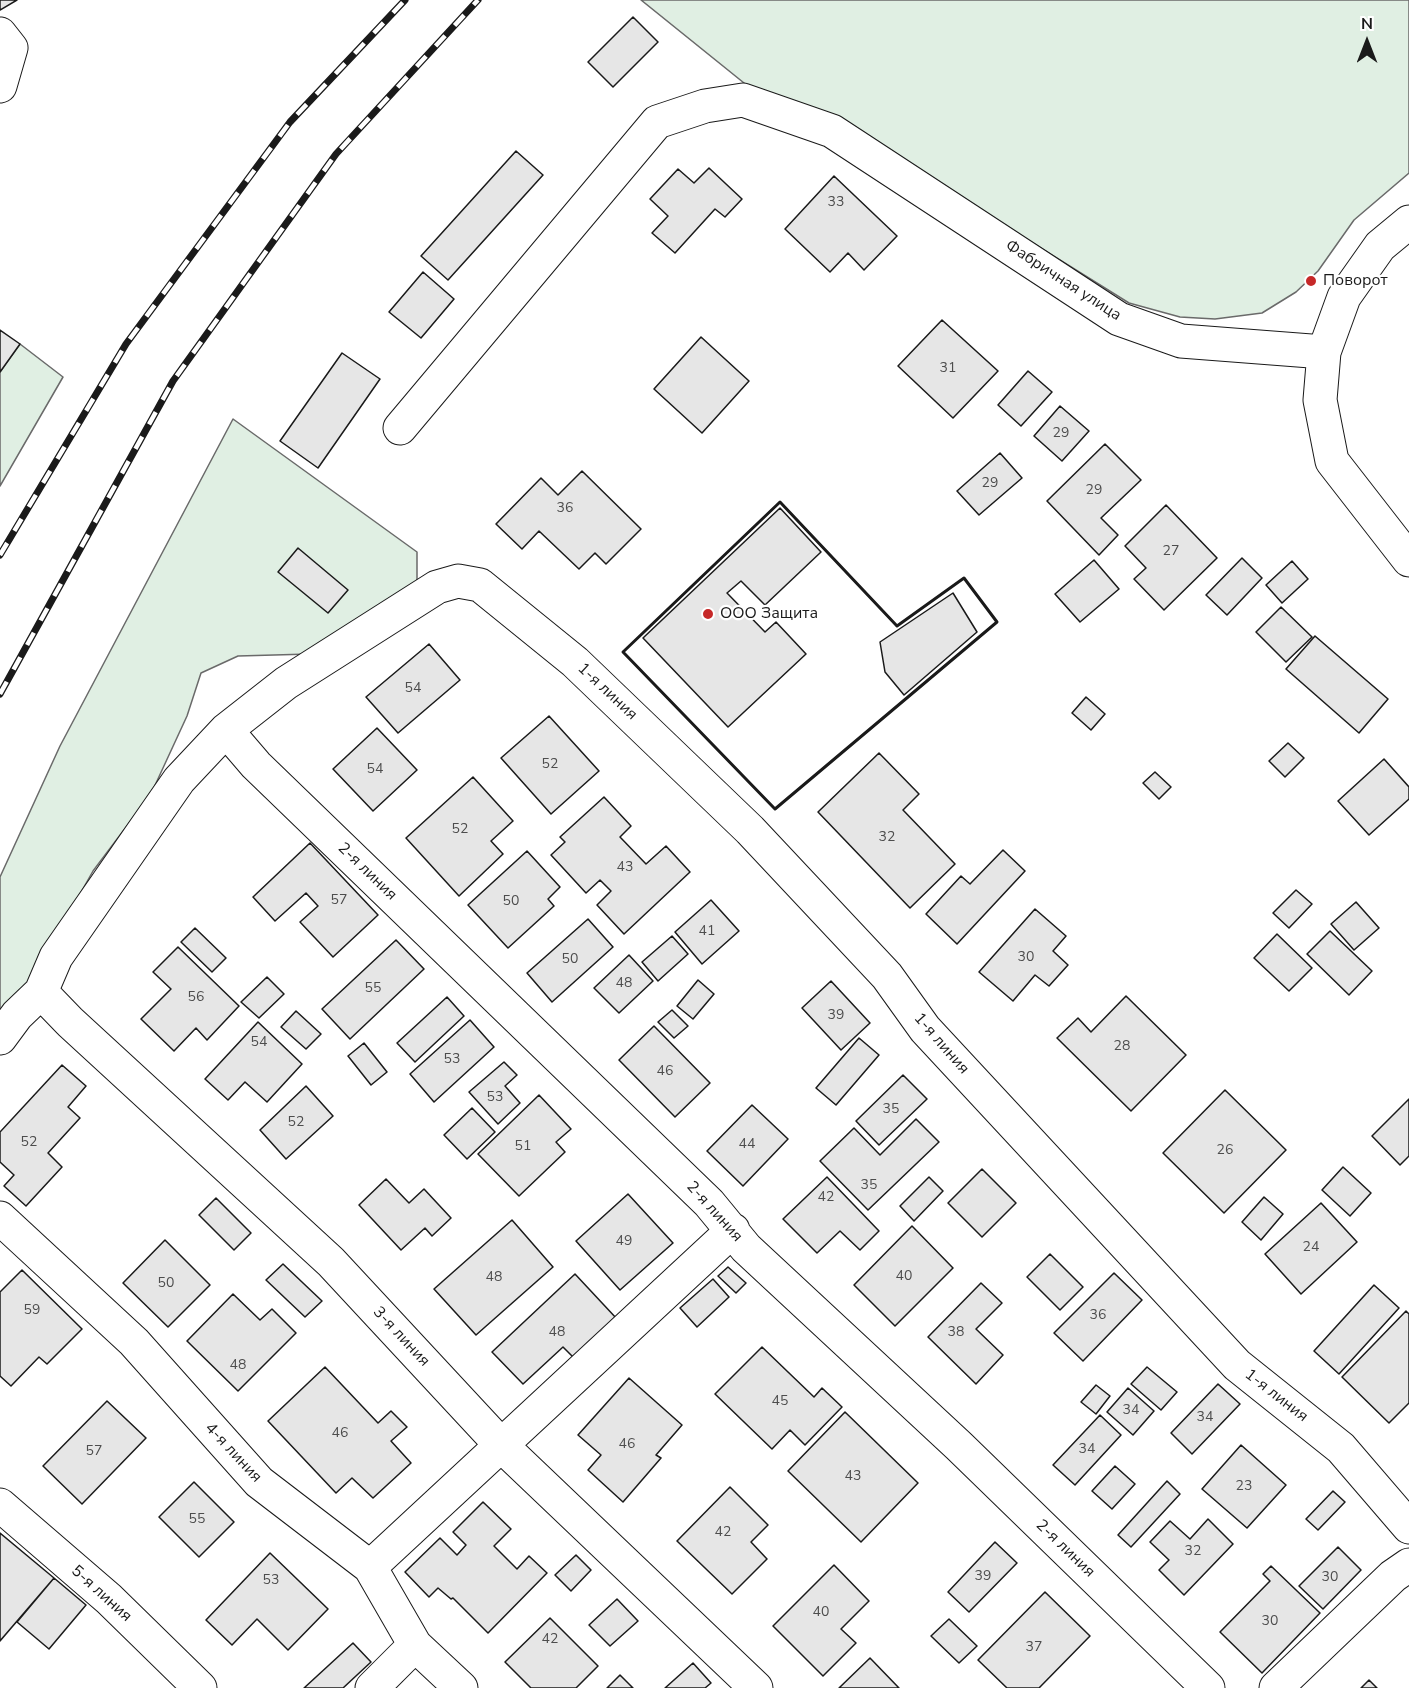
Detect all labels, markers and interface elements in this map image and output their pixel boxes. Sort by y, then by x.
north arrow [1337,12,1397,72]
text: N [1361,13,1373,35]
house number: 33 [828,195,844,211]
street label: Фабричная улица [1001,236,1125,326]
place label: Поворот [1323,271,1388,291]
marker: Поворот [1304,274,1318,288]
house number: 31 [940,361,956,377]
house number: 29 [1053,426,1069,442]
house number: 29 [982,476,998,492]
house number: 29 [1086,483,1102,499]
house number: 36 [557,501,573,517]
house number: 27 [1163,544,1179,560]
place label: ООО Защита [720,604,818,624]
marker: ООО Защита [701,607,715,621]
street label: 1-я линия [573,659,641,725]
house number: 54 [405,681,421,697]
house number: 52 [542,757,558,773]
house number: 54 [367,762,383,778]
house number: 52 [452,822,468,838]
house number: 32 [879,830,895,846]
street label: 2-я линия [333,839,401,905]
house number: 43 [617,860,633,876]
house number: 57 [331,893,347,909]
house number: 50 [503,894,519,910]
house number: 41 [699,924,715,940]
house number: 30 [1018,950,1034,966]
house number: 50 [562,952,578,968]
house number: 48 [616,976,632,992]
house number: 55 [365,981,381,997]
house number: 56 [188,990,204,1006]
house number: 39 [828,1008,844,1024]
street label: 1-я линия [909,1009,973,1079]
house number: 54 [251,1035,267,1051]
house number: 28 [1114,1039,1130,1055]
house number: 53 [444,1052,460,1068]
house number: 46 [657,1064,673,1080]
house number: 53 [487,1090,503,1106]
house number: 35 [883,1102,899,1118]
house number: 52 [288,1115,304,1131]
house number: 52 [21,1135,37,1151]
house number: 44 [739,1137,755,1153]
house number: 51 [515,1139,531,1155]
house number: 26 [1217,1143,1233,1159]
street label: 2-я линия [682,1178,746,1246]
house number: 35 [861,1178,877,1194]
house number: 42 [818,1190,834,1206]
house number: 49 [616,1234,632,1250]
house number: 24 [1303,1240,1319,1256]
house number: 40 [896,1269,912,1285]
house number: 48 [486,1270,502,1286]
house number: 50 [158,1276,174,1292]
house number: 59 [24,1303,40,1319]
street label: 3-я линия [368,1303,434,1371]
house number: 36 [1090,1308,1106,1324]
house number: 48 [549,1325,565,1341]
house number: 38 [948,1325,964,1341]
house number: 48 [230,1358,246,1374]
street label: 1-я линия [1241,1365,1311,1427]
house number: 45 [772,1394,788,1410]
house number: 34 [1123,1403,1139,1419]
house number: 34 [1197,1410,1213,1426]
street label: 4-я линия [200,1419,266,1487]
house number: 46 [332,1426,348,1442]
house number: 46 [619,1437,635,1453]
house number: 34 [1079,1442,1095,1458]
house number: 57 [86,1444,102,1460]
house number: 43 [845,1469,861,1485]
house number: 23 [1236,1479,1252,1495]
house number: 55 [189,1512,205,1528]
street label: 2-я линия [1031,1516,1099,1582]
house number: 42 [715,1525,731,1541]
house number: 32 [1185,1544,1201,1560]
street label: 5-я линия [67,1562,135,1626]
house number: 39 [975,1569,991,1585]
house number: 30 [1322,1570,1338,1586]
house number: 53 [263,1573,279,1589]
house number: 40 [813,1605,829,1621]
house number: 30 [1262,1614,1278,1630]
house number: 42 [542,1632,558,1648]
house number: 37 [1026,1640,1042,1656]

